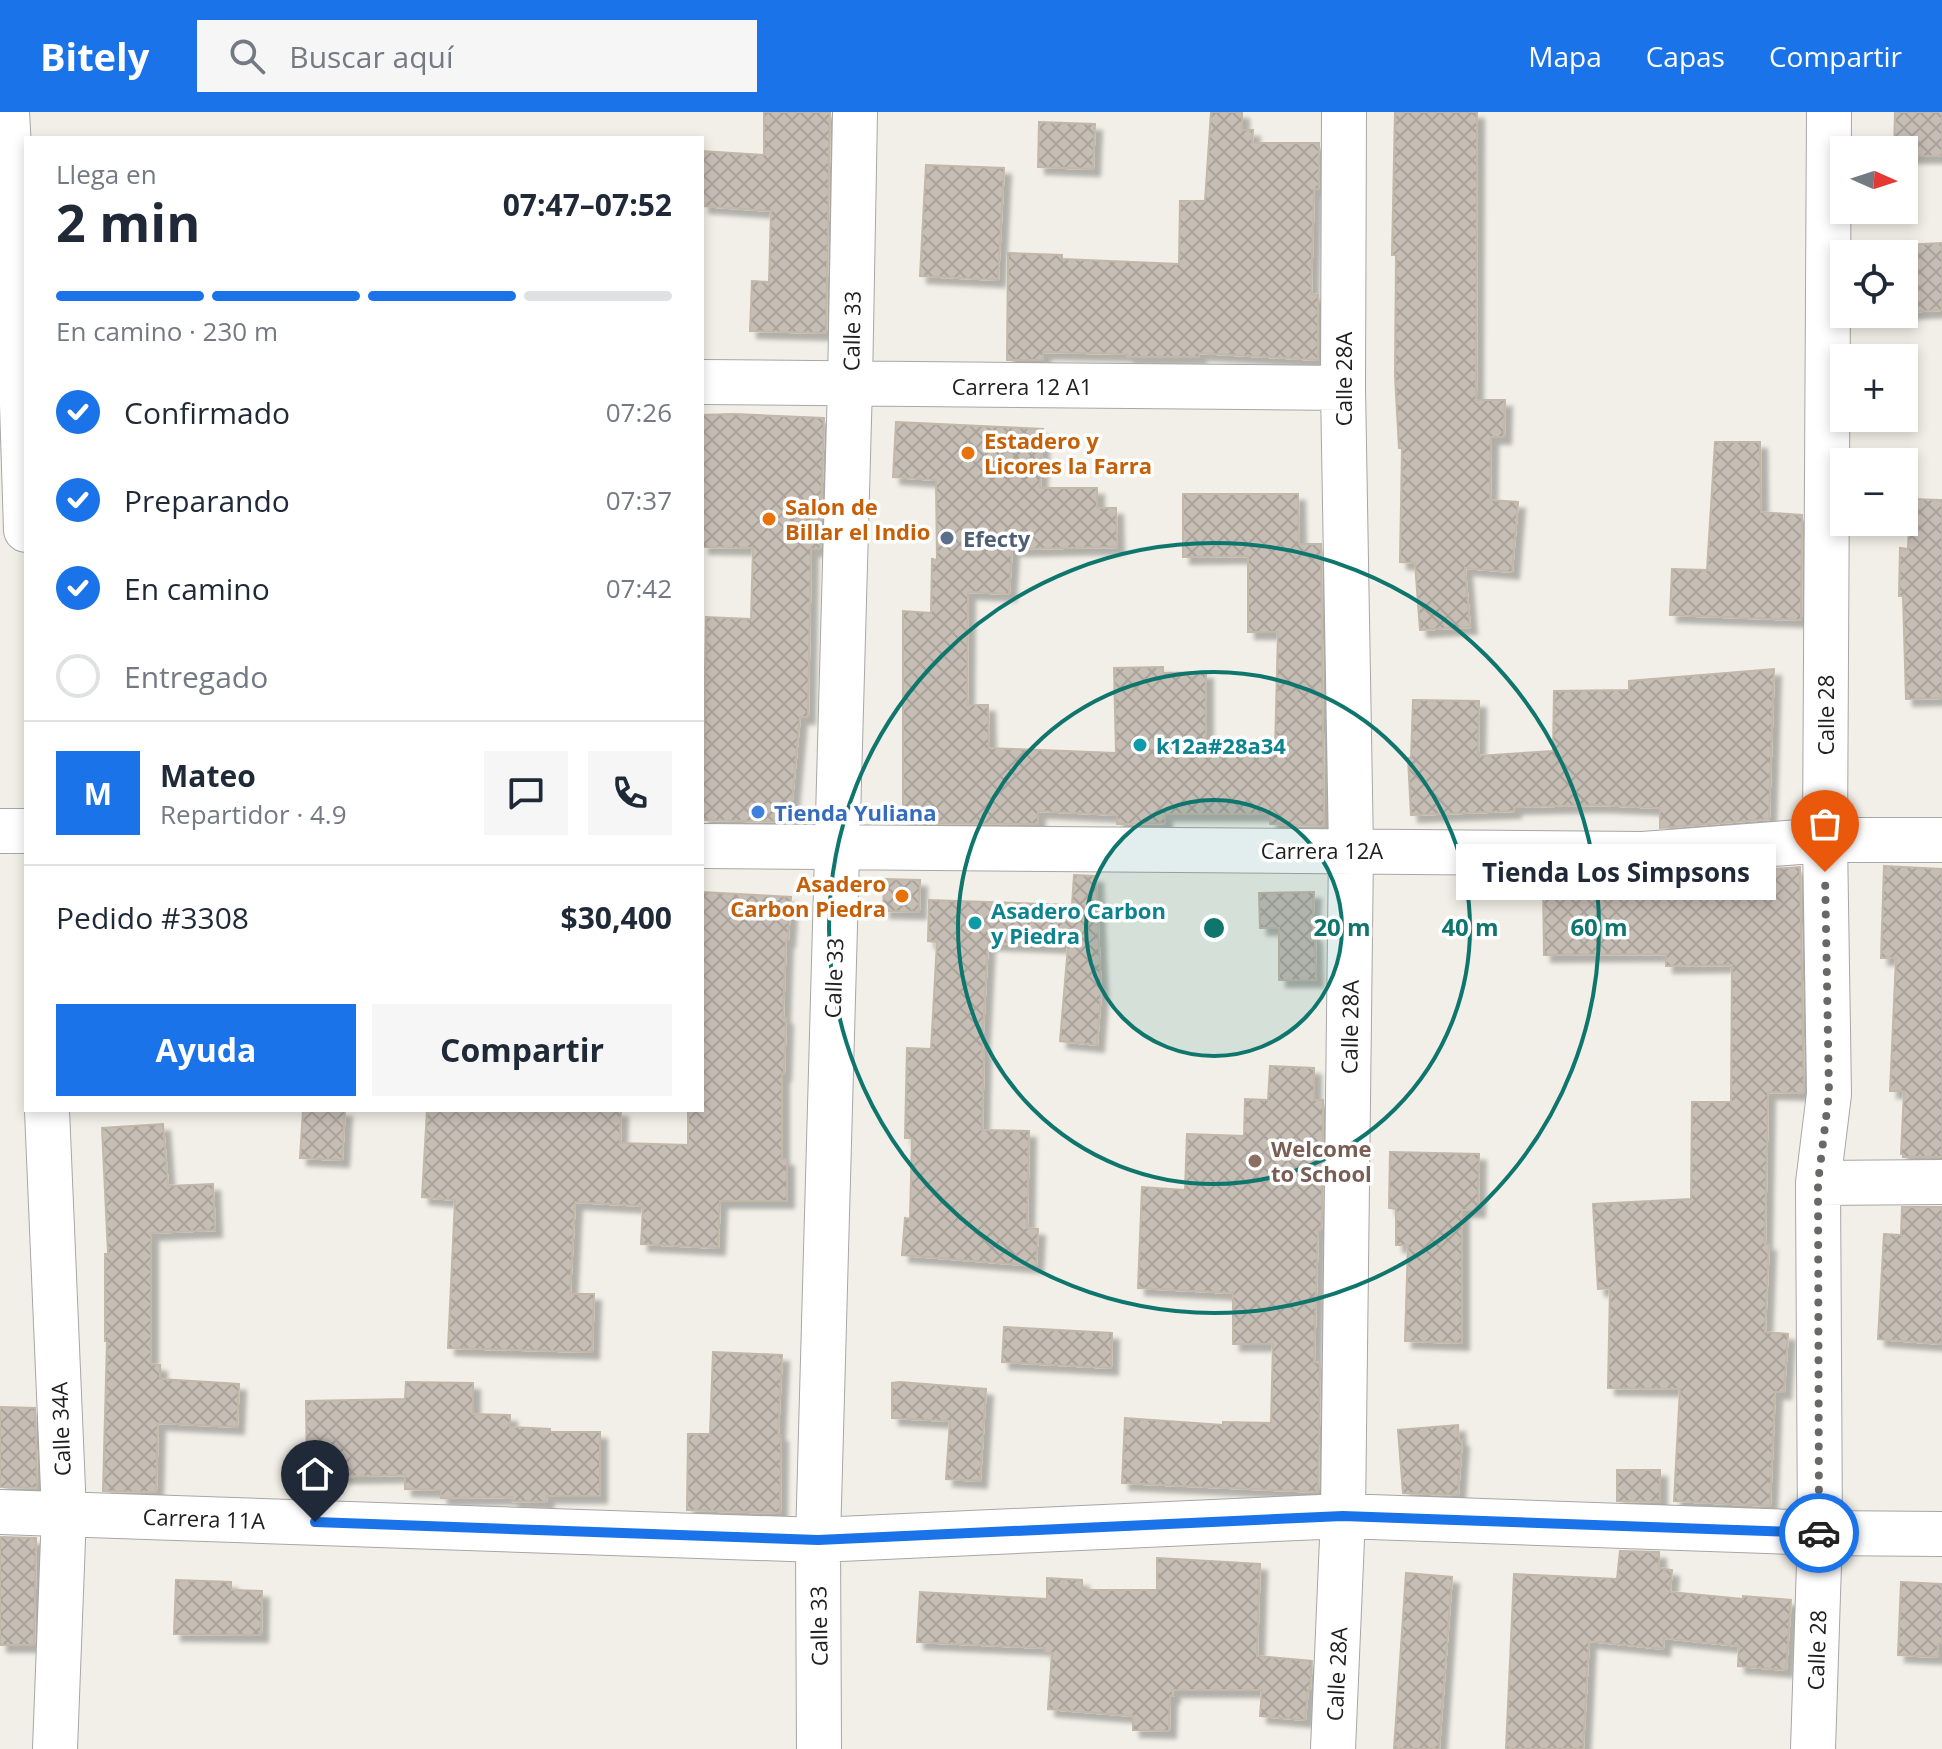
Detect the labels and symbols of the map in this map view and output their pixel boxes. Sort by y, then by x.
north arrow [1830,136,1918,224]
street label: Calle 33 [835,291,867,371]
street label: Calle 28A [1328,332,1358,426]
street label: Carrera 12 A1 [952,371,1092,401]
place label: Estadero y Licores la Farra [984,425,1152,480]
marker: Estadero y Licores la Farra [959,444,977,462]
place label: Salon de Billar el Indio [785,491,930,546]
marker: Salon de Billar el Indio [760,510,778,528]
place label: Efecty [963,523,1031,553]
marker: Efecty [938,529,956,547]
street label: Calle 28 [1810,675,1840,755]
place label: k12a#28a34 [1156,730,1286,760]
marker: k12a#28a34 [1131,736,1149,754]
pin [1791,790,1859,872]
place label: Tienda Yuliana [774,797,937,827]
marker: Tienda Yuliana [749,803,767,821]
street label: Carrera 12A [1261,835,1383,865]
callout: Tienda Los Simpsons [1457,844,1777,900]
place label: Asadero Carbon Piedra [730,868,886,923]
marker: Asadero Carbon Piedra [893,887,911,905]
place label: Asadero Carbon y Piedra [991,895,1166,950]
text: 20 m [1313,910,1371,943]
text: 40 m [1441,910,1499,943]
text: 60 m [1570,910,1628,943]
marker: Asadero Carbon y Piedra [966,914,984,932]
centre of rings [1200,914,1228,942]
street label: Calle 33 [817,937,849,1019]
street label: Calle 28A [1333,979,1365,1074]
place label: Welcome to School [1271,1133,1372,1188]
marker: Welcome to School [1246,1152,1264,1170]
street label: Calle 34A [43,1381,77,1477]
pin [281,1440,349,1522]
courier [1779,1493,1859,1573]
street label: Carrera 11A [142,1501,266,1535]
street label: Calle 33 [802,1586,834,1666]
street label: Calle 28 [1800,1609,1832,1691]
street label: Calle 28A [1319,1626,1353,1722]

